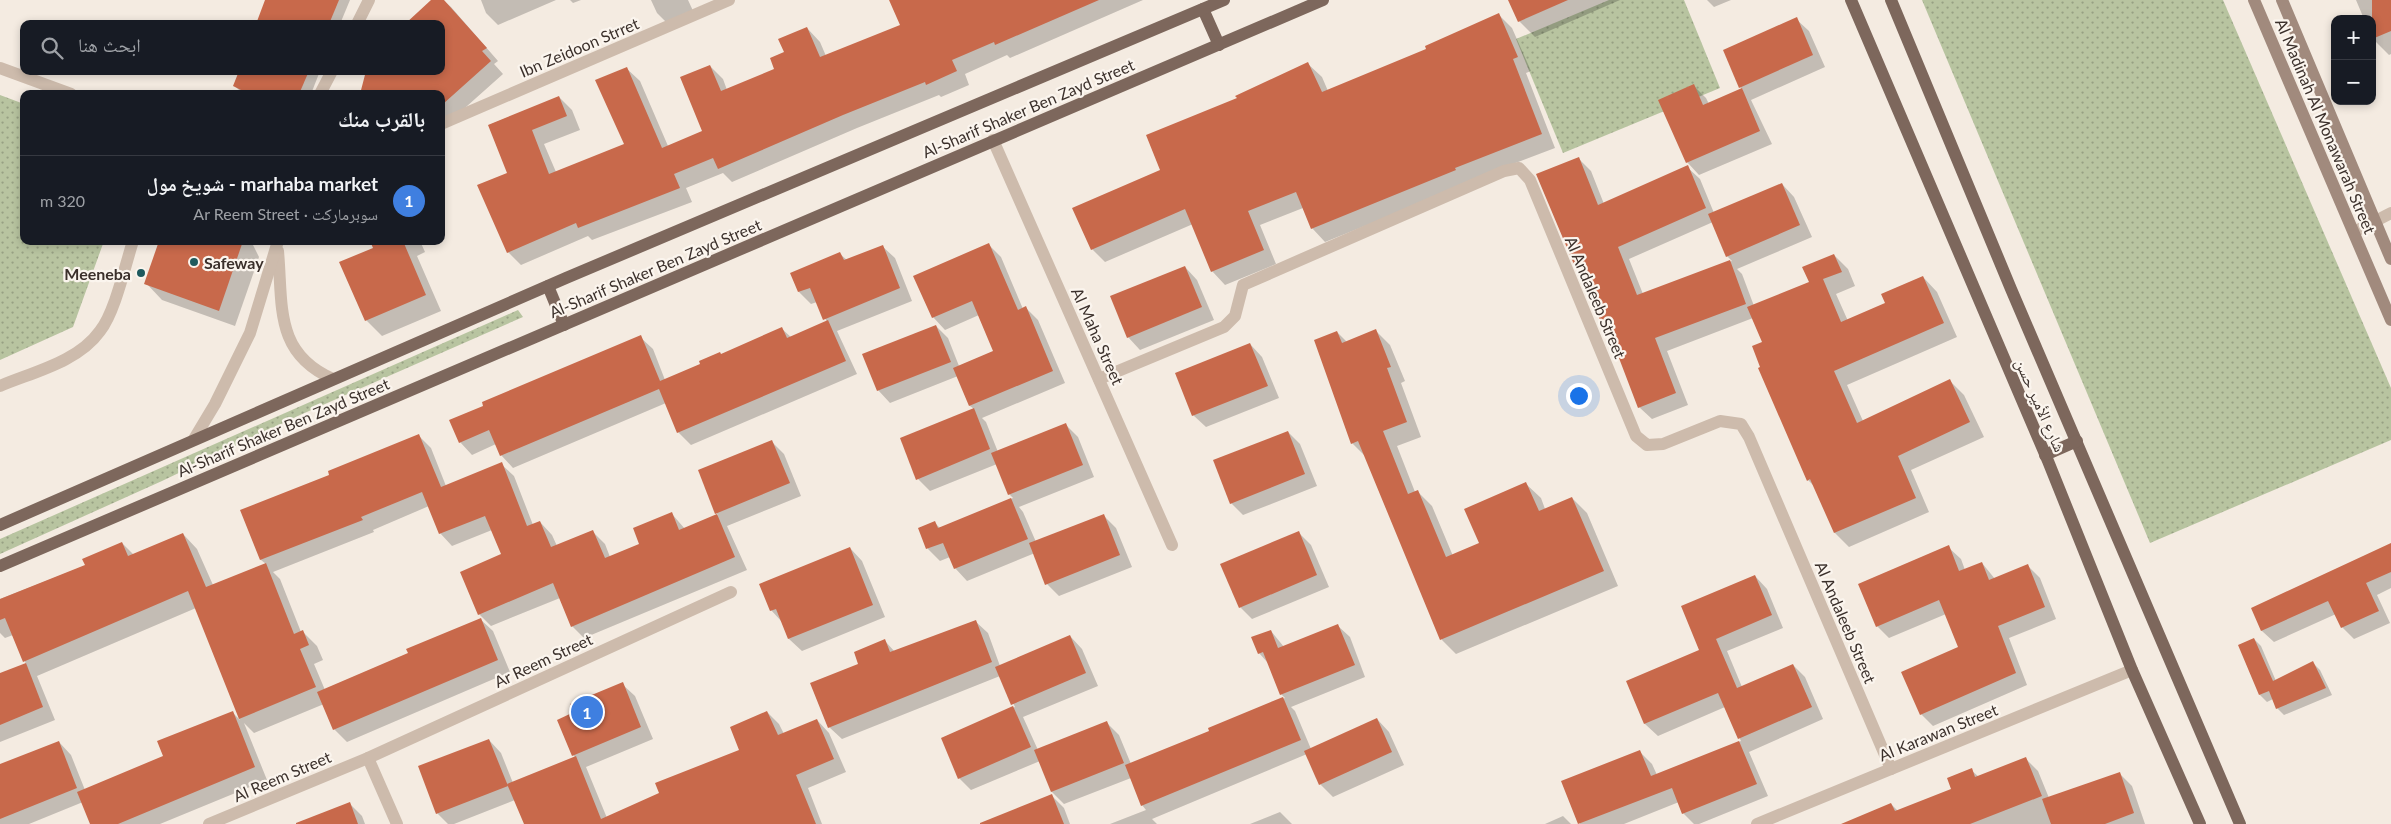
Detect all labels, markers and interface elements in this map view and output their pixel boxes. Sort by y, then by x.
street label: Ibn Zeidoon Strret [517,13,642,81]
map controls [2331,15,2376,105]
button: + [2331,15,2376,60]
street label: Al Madinah Al Monawarah Street [2272,16,2380,237]
search box [20,20,445,75]
text: ابحث هنا [78,33,141,56]
icon: search [38,34,66,62]
street label: Al-Sharif Shaker Ben Zayd Street [919,55,1137,161]
button: − [2331,60,2376,105]
text: بالقرب منك [338,106,425,131]
text: marhaba market - شويخ مول [147,172,378,195]
text: 320 m [40,191,85,210]
text: 1 [404,191,414,210]
text: سوبرماركت · Ar Reem Street [193,204,378,223]
street label: Al-Sharif Shaker Ben Zayd Street [546,215,764,321]
street label: Al Andaleeb Street [1562,233,1630,361]
place label: Safeway [204,253,264,272]
marker: Safeway [188,256,200,268]
place label: Meeneba [64,264,131,283]
marker: Meeneba [135,267,147,279]
street label: Al Maha Street [1068,284,1128,388]
street label: شارع الأمير حسن [2010,355,2070,456]
street label: Al-Sharif Shaker Ben Zayd Street [174,374,392,480]
your location [1566,383,1592,409]
street label: Al Andaleeb Street [1812,558,1880,686]
street label: Ar Reem Street [491,629,595,691]
pin: 1 [571,693,603,731]
street label: Al Karawan Street [1876,699,2000,764]
street label: Al Reem Street [230,747,334,805]

